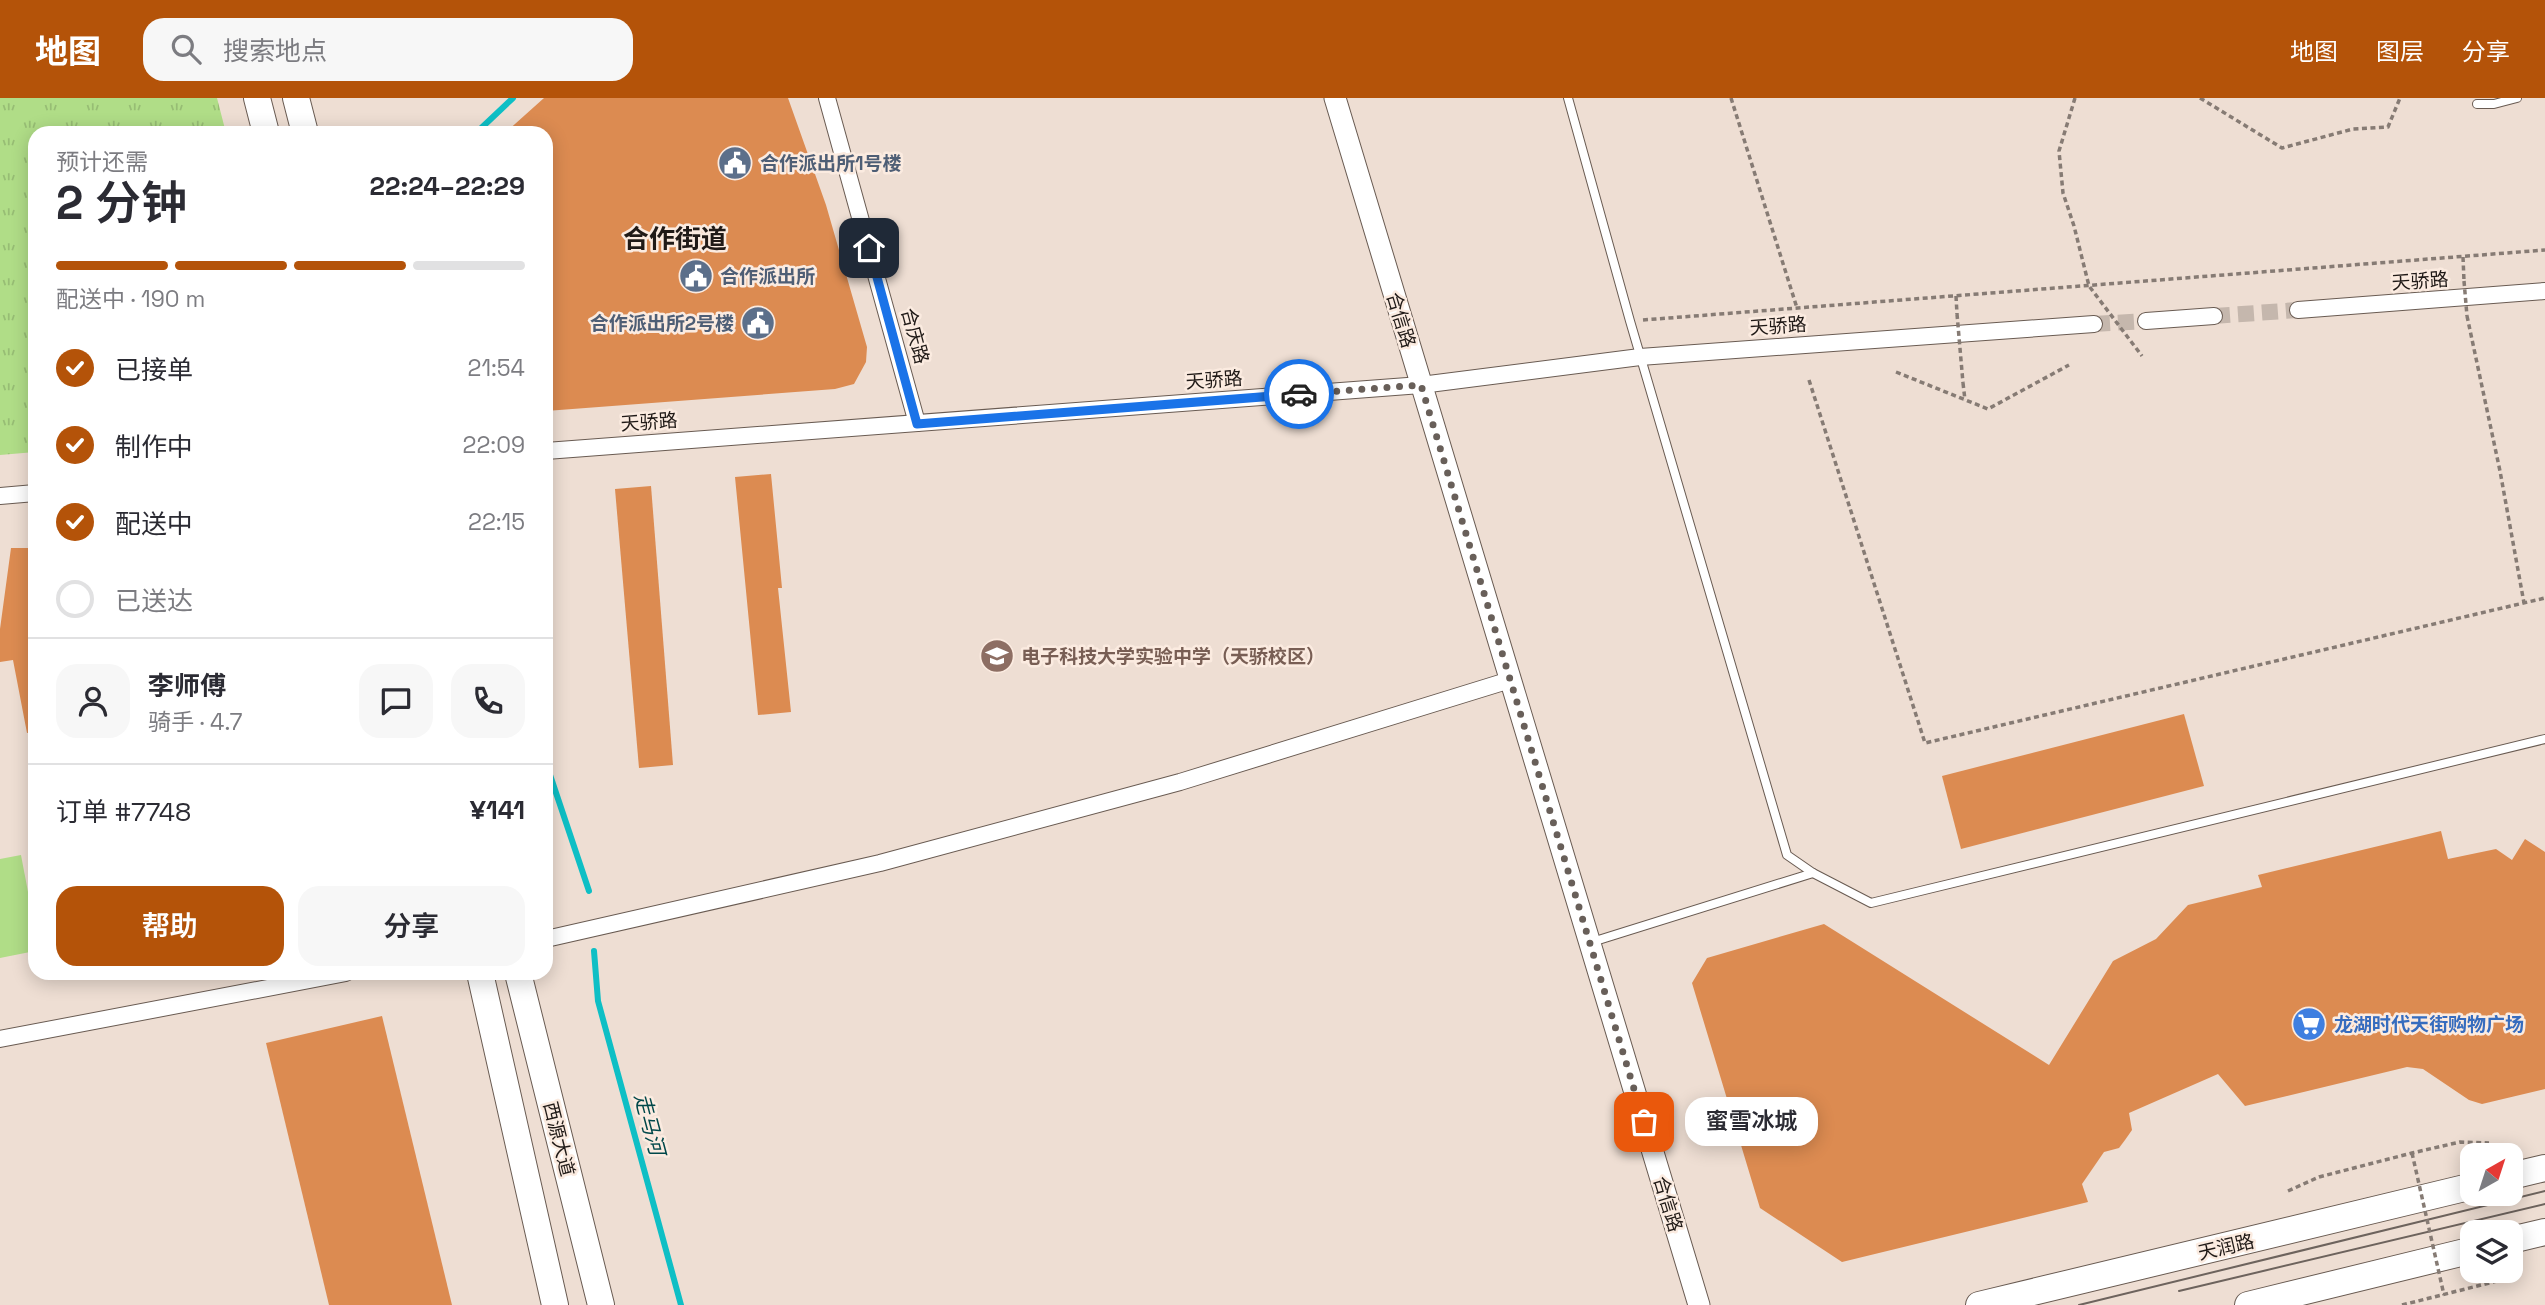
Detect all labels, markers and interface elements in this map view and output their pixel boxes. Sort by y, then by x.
search box [143,18,633,81]
icon: search [167,30,205,68]
text: 地图 [35,31,101,73]
text: 搜索地点 [223,34,327,68]
text: 地图 [2290,36,2338,67]
text: 图层 [2376,36,2424,67]
text: 分享 [2462,36,2510,67]
public building icon: 合作派出所1号楼 [716,144,754,182]
text: 预计还需 [56,147,148,177]
place label: 合作派出所1号楼 [760,151,902,176]
text: 22:24–22:29 [370,169,525,203]
text: 2 分钟 [56,174,187,232]
pin [839,218,899,278]
district label: 合作街道 [623,222,727,256]
icon: home [850,229,888,267]
public building icon: 合作派出所 [677,257,715,295]
place label: 合作派出所 [720,264,815,289]
street label: 天骄路 [2391,267,2449,295]
text: 配送中 · 190 m [56,284,205,314]
street label: 合信路 [1381,289,1421,351]
public building icon: 合作派出所2号楼 [739,304,777,342]
street label: 合庆路 [896,305,934,367]
place label: 合作派出所2号楼 [590,311,734,336]
street label: 天骄路 [1749,312,1807,340]
icon: check [56,349,94,387]
text: 已接单 [115,353,193,387]
text: 21:54 [468,353,525,383]
courier [1264,359,1334,429]
street label: 天骄路 [1185,366,1243,394]
icon: car [1280,375,1318,413]
street label: 天骄路 [620,408,678,436]
icon: check [56,426,94,464]
text: 制作中 [115,430,193,464]
text: 22:09 [463,430,525,460]
icon: check [56,503,94,541]
text: 配送中 [115,507,193,541]
text: 22:15 [468,507,525,537]
text: 已送达 [115,584,193,618]
school or university icon: 电子科技大学实验中学（天骄校区） [978,637,1016,675]
place label: 电子科技大学实验中学（天骄校区） [1021,644,1325,669]
button: person [56,664,130,738]
button: chat [359,664,433,738]
button: phone [451,664,525,738]
text: 李师傅 [148,669,226,703]
text: 骑手 · 4.7 [148,707,242,737]
text: ¥141 [470,793,525,827]
text: 订单 #7748 [56,795,191,829]
button: 帮助 [56,886,284,966]
button: 分享 [298,886,525,966]
supermarket icon: 龙湖时代天街购物广场 [2290,1005,2328,1043]
place label: 龙湖时代天街购物广场 [2334,1012,2524,1037]
water label: 走马河 [629,1090,672,1162]
pin [1614,1092,1674,1152]
callout: 蜜雪冰城 [1686,1098,1819,1146]
street label: 西源大道 [538,1099,580,1179]
icon: bag [1625,1103,1663,1141]
text: 蜜雪冰城 [1706,1106,1798,1136]
north arrow [2460,1143,2524,1206]
map controls [2460,1143,2523,1283]
street label: 合信路 [1648,1173,1688,1235]
button: layers [2460,1220,2523,1283]
street label: 天润路 [2195,1228,2257,1266]

